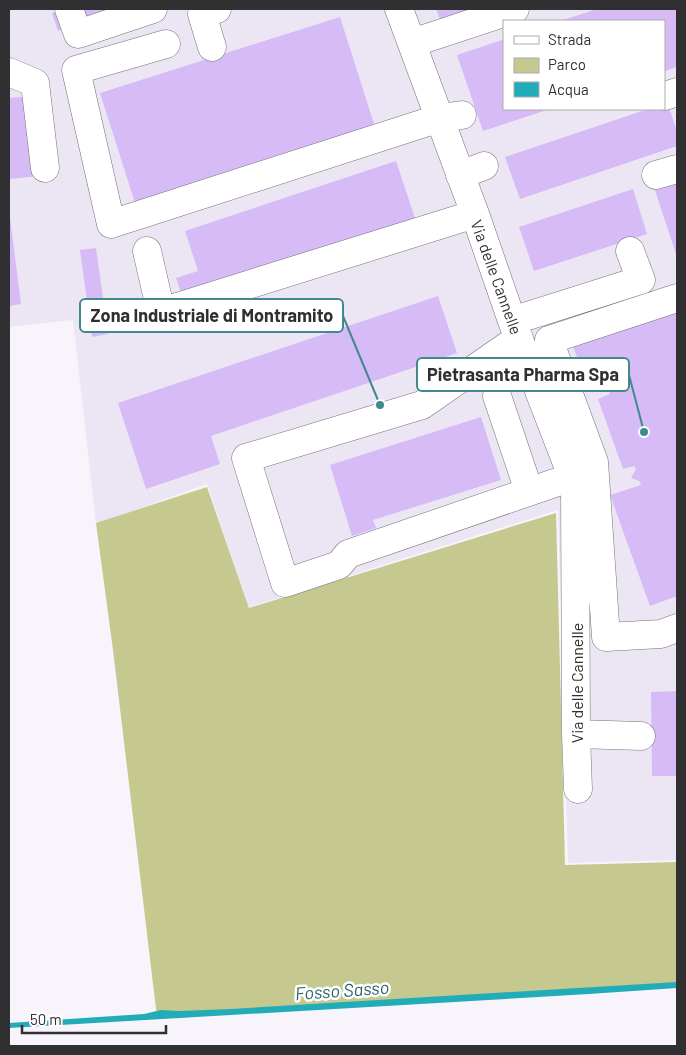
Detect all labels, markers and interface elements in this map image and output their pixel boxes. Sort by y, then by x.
legend [503,20,666,110]
text: Strada [548,30,591,48]
text: Parco [548,55,586,73]
text: Acqua [548,80,589,98]
street label: Via delle Cannelle [467,217,527,337]
callout: Zona Industriale di Montramito [80,299,343,332]
text: Zona Industriale di Montramito [91,304,333,326]
callout: Pietrasanta Pharma Spa [417,358,629,391]
text: Pietrasanta Pharma Spa [427,363,619,385]
street label: Via delle Cannelle [567,623,586,743]
water label: Fosso Sasso [294,976,390,1004]
scale bar [22,1002,166,1034]
text: 50 m [30,1010,62,1028]

